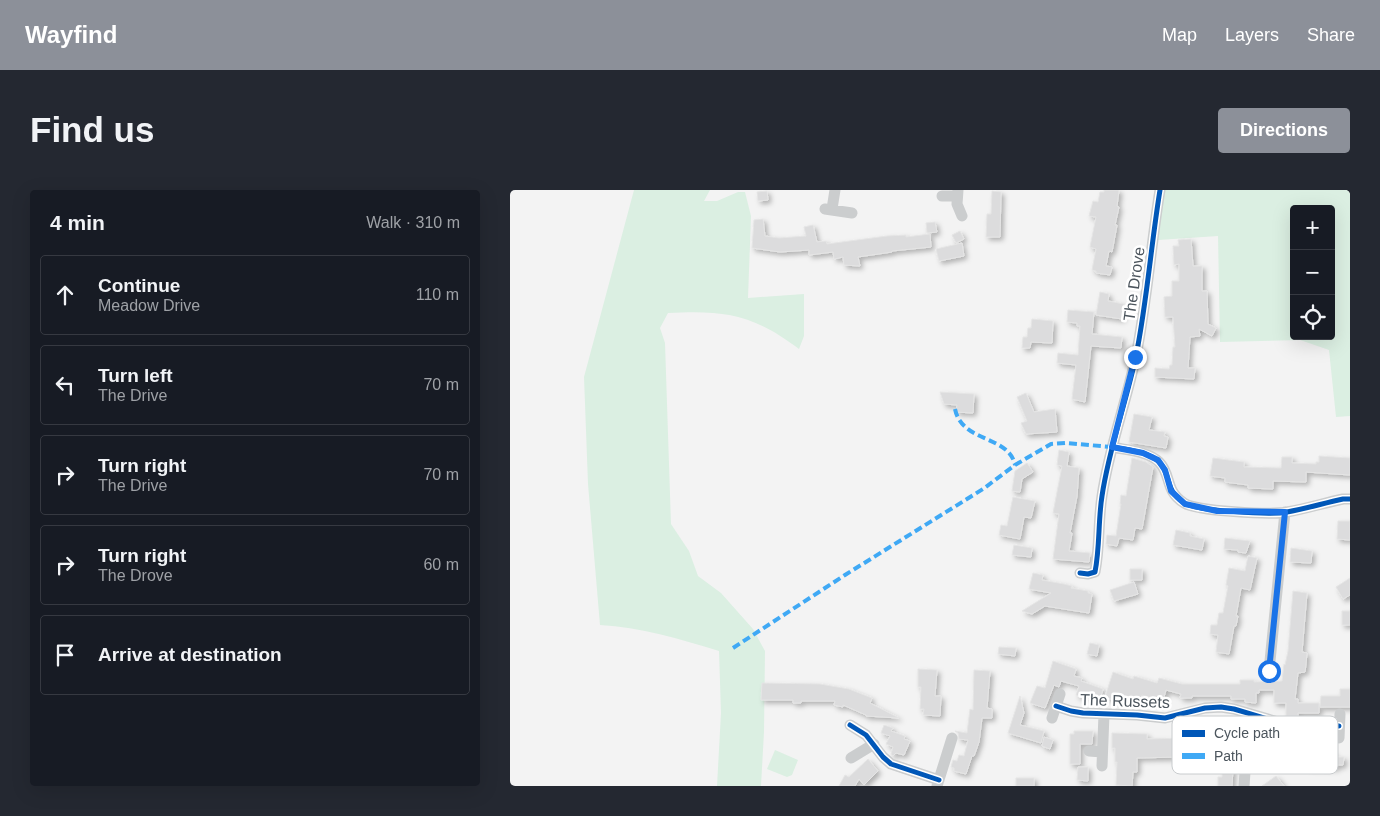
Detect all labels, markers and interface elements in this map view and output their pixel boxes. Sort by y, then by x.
text: Wayfind [25,21,117,48]
text: Map [1162,25,1197,45]
text: Layers [1225,25,1279,45]
text: Share [1307,25,1355,45]
button: Directions [1218,108,1350,153]
text: Find us [30,110,154,149]
map controls [1290,205,1335,340]
button: + [1290,205,1335,250]
text: 4 min [50,211,105,234]
text: Walk · 310 m [366,214,460,231]
street label: The Drove [1120,246,1148,322]
button: − [1290,250,1335,295]
text: Continue [98,275,180,296]
icon: ahead [51,281,79,309]
text: 110 m [416,286,459,303]
button: locate [1290,295,1335,340]
text: Meadow Drive [98,297,200,314]
route end [1124,346,1147,369]
text: Turn left [98,365,173,386]
icon: left [51,371,79,399]
text: 70 m [423,376,459,393]
text: The Drive [98,387,167,404]
text: Turn right [98,455,186,476]
icon: right [51,461,79,489]
text: 70 m [423,466,459,483]
text: The Drive [98,477,167,494]
text: Turn right [98,545,186,566]
icon: right [51,551,79,579]
text: 60 m [423,556,459,573]
text: The Drove [98,567,173,584]
icon: arrive [51,641,79,669]
text: Arrive at destination [98,644,282,665]
route start [1258,660,1281,683]
street label: The Russets [1080,691,1170,711]
legend [1172,716,1338,774]
text: Cycle path [1214,725,1280,741]
text: Path [1214,748,1243,764]

